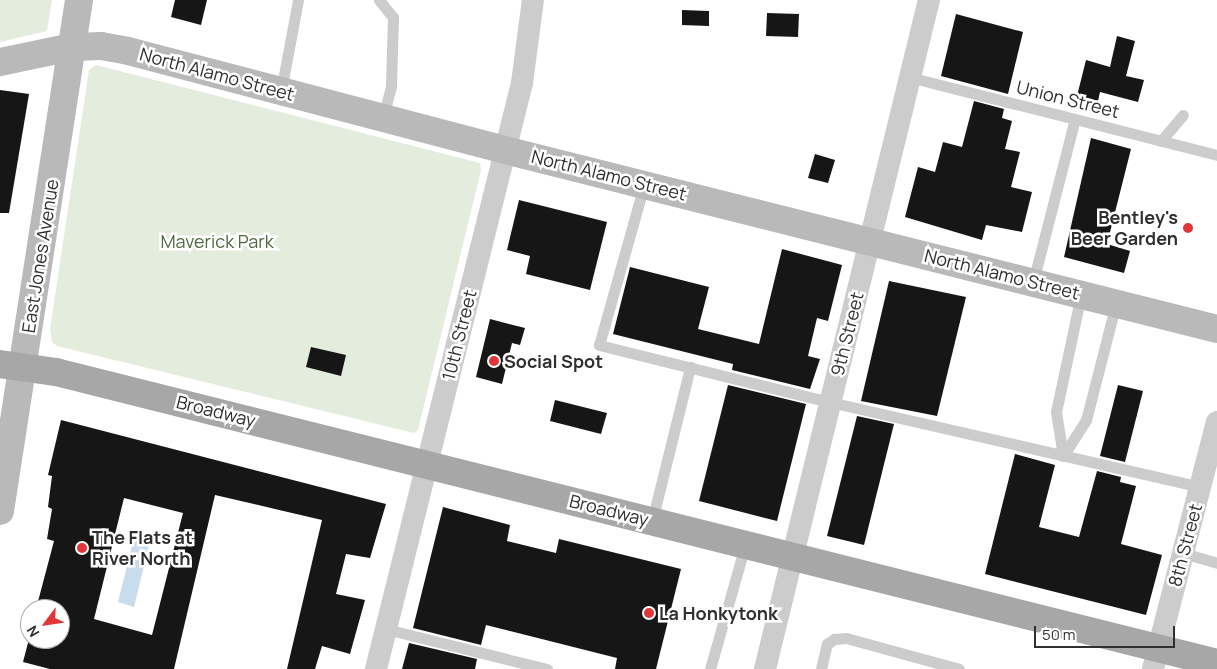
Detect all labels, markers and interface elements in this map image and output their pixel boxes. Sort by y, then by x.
street label: North Alamo Street [137,43,297,105]
street label: Union Street [1014,76,1122,122]
street label: North Alamo Street [529,145,689,205]
street label: East Jones Avenue [17,178,63,334]
place label: Bentley's Beer Garden [1071,207,1178,250]
marker: Bentley's Beer Garden [1182,222,1194,234]
park label: Maverick Park [160,230,274,252]
street label: North Alamo Street [922,244,1082,304]
street label: 10th Street [437,288,481,382]
street label: 9th Street [826,290,868,378]
place label: Social Spot [504,350,603,372]
marker: Social Spot [488,355,500,367]
street label: Broadway [174,391,258,431]
street label: Broadway [567,490,651,530]
street label: 8th Street [1164,501,1206,589]
place label: The Flats at River North [92,527,193,570]
marker: The Flats at River North [76,542,88,554]
north arrow [20,599,70,649]
place label: La Honkytonk [659,602,778,624]
marker: La Honkytonk [643,607,655,619]
scale bar [1037,616,1178,648]
text: N [22,622,43,641]
text: 50 m [1042,624,1076,645]

